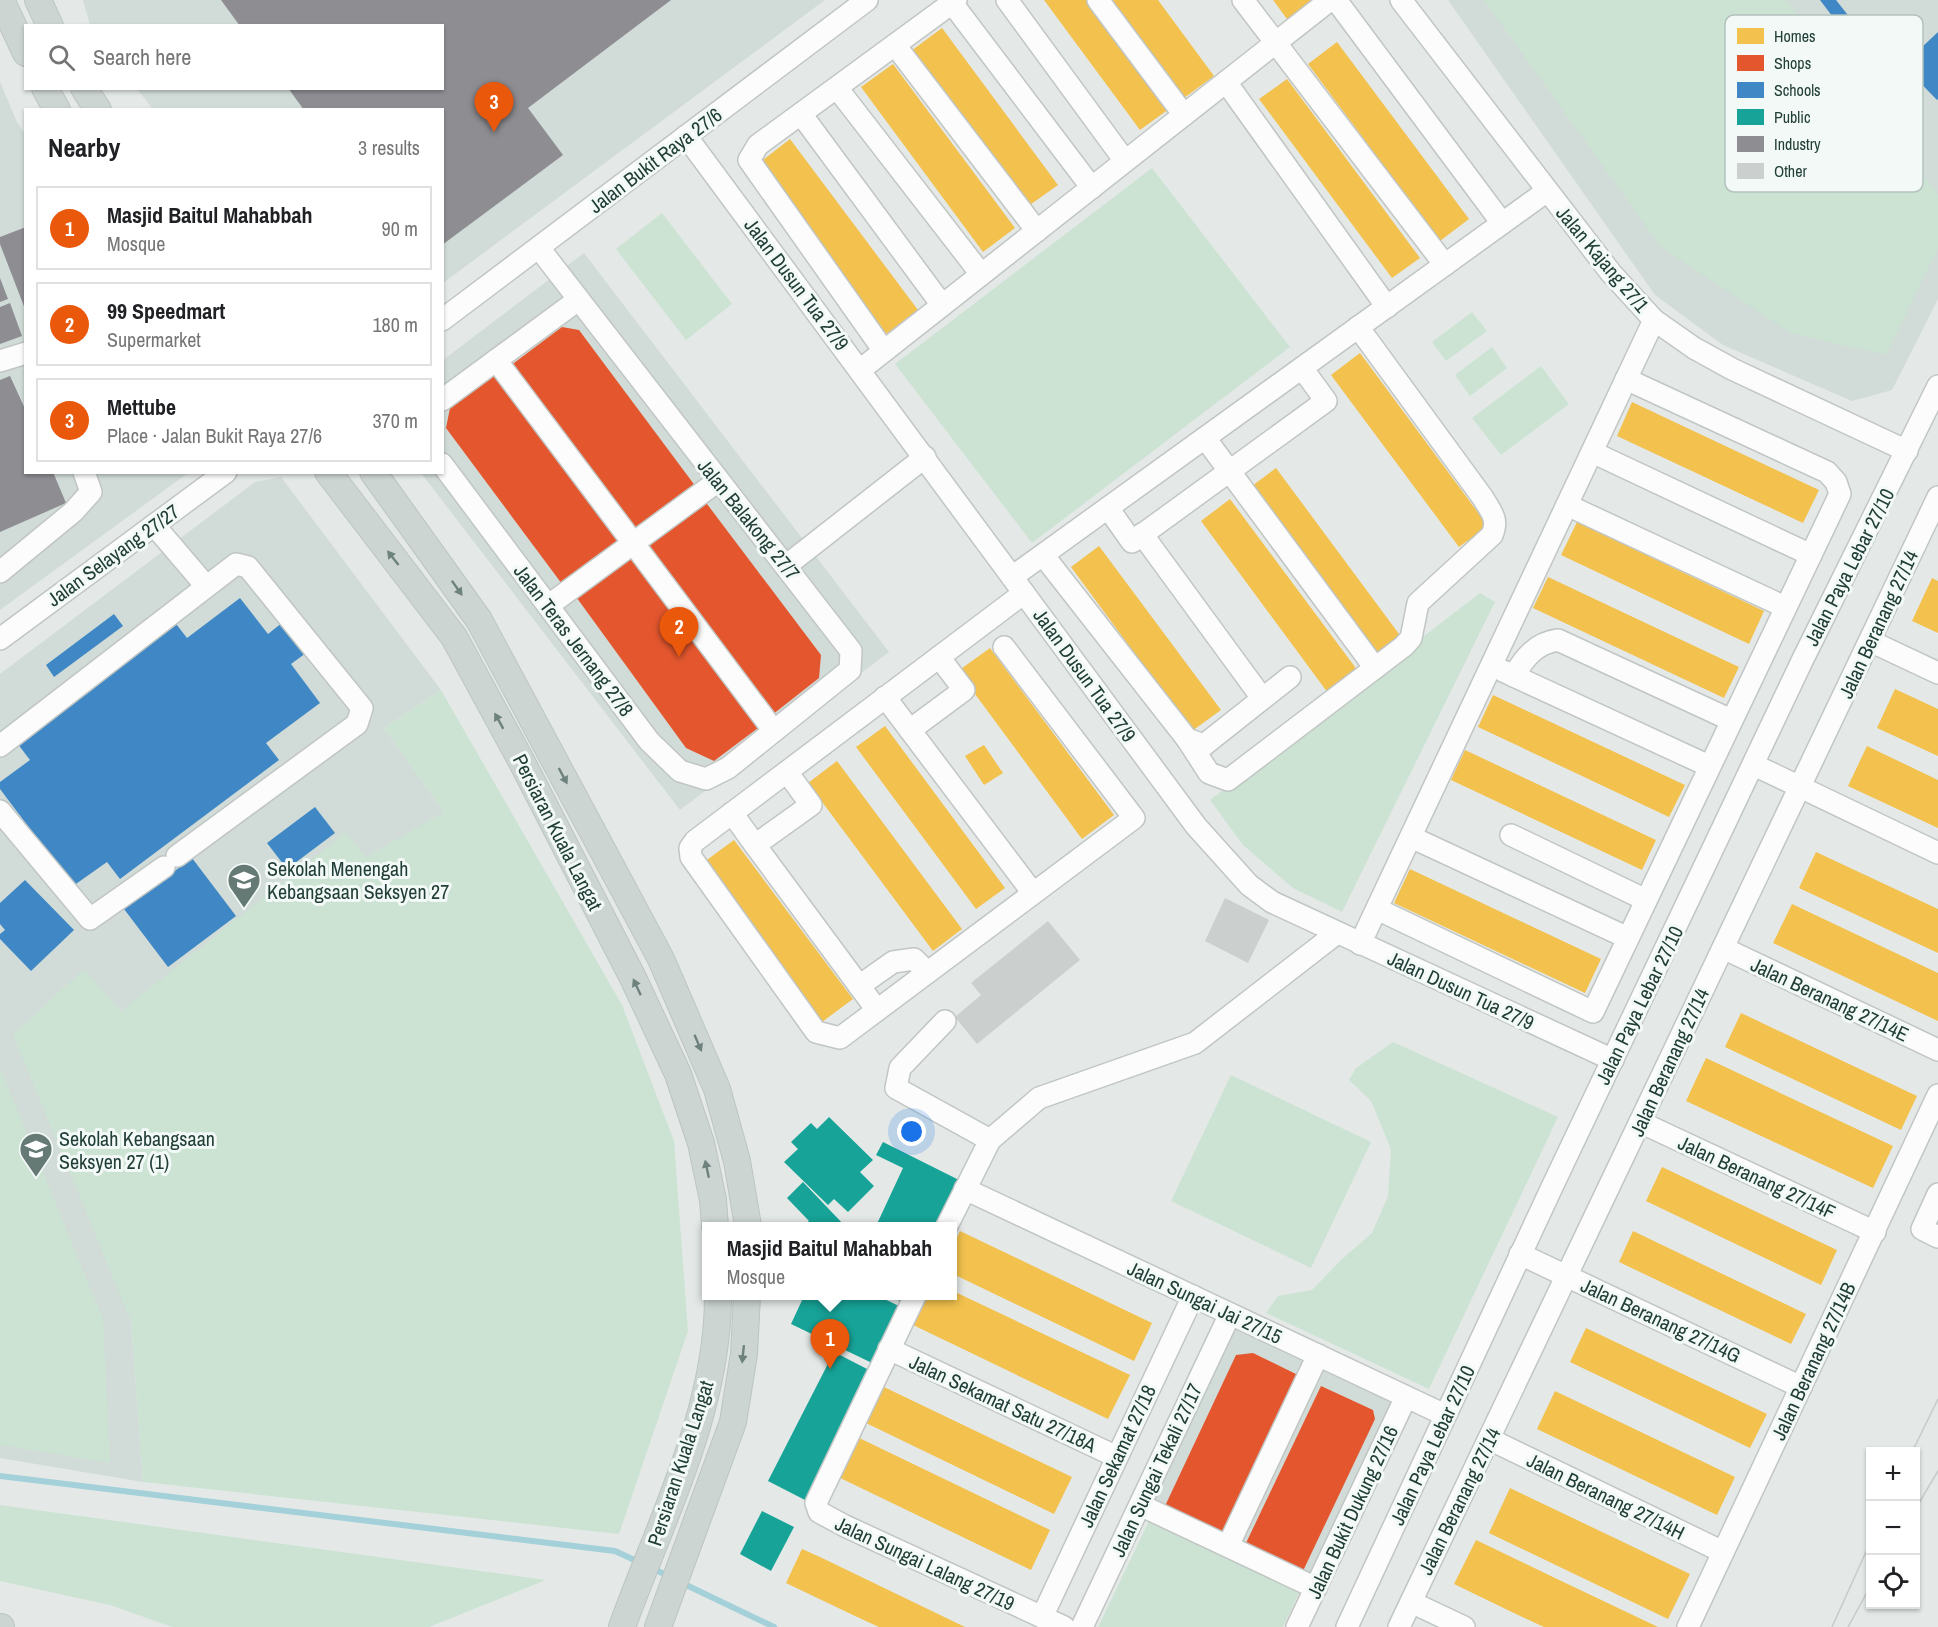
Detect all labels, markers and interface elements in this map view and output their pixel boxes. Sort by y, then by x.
legend [1725,15,1923,192]
search box [24,24,444,90]
text: Homes [1774,25,1816,47]
icon: search [45,41,78,74]
text: Search here [93,42,191,72]
text: Shops [1774,52,1811,74]
text: Schools [1774,79,1821,101]
pin: 3 [474,82,514,132]
street label: Jalan Bukit Raya 27/6 [583,101,727,219]
text: Public [1774,106,1811,128]
text: Nearby [48,130,120,165]
text: Industry [1774,133,1821,155]
text: 3 results [358,134,420,161]
text: Other [1774,160,1807,182]
text: Masjid Baitul Mahabbah [107,200,313,230]
street label: Jalan Kajang 27/1 [1550,200,1656,318]
street label: Jalan Dusun Tua 27/9 [738,212,856,356]
text: 1 [65,215,74,242]
text: 90 m [382,215,418,242]
text: Mosque [107,230,165,257]
text: 99 Speedmart [107,296,225,326]
text: 2 [65,311,74,338]
text: 180 m [372,311,418,338]
text: Supermarket [107,326,201,353]
text: Mettube [107,392,176,422]
text: 3 [65,407,74,434]
text: 370 m [372,407,418,434]
text: Place · Jalan Bukit Raya 27/6 [107,422,322,449]
street label: Jalan Balakong 27/7 [692,453,806,585]
street label: Jalan Paya Lebar 27/10 [1798,484,1900,650]
street label: Jalan Selayang 27/27 [41,498,185,612]
street label: Jalan Beranang 27/14 [1832,546,1924,702]
one-way arrow [387,551,399,566]
street label: Jalan Teras Jernang 27/8 [508,558,640,722]
one-way arrow [450,581,462,596]
street label: Jalan Dusun Tua 27/9 [1027,603,1143,747]
pin: 2 [660,608,698,657]
one-way arrow [494,712,504,729]
street label: Persiaran Kuala Langat [507,749,609,915]
one-way arrow [558,768,568,785]
place label: Sekolah Menengah Kebangsaan Seksyen 27 [267,855,449,905]
school or university icon: Sekolah Menengah Kebangsaan Seksyen 27 [226,862,262,909]
street label: Jalan Paya Lebar 27/10 [1589,921,1689,1089]
street label: Jalan Dusun Tua 27/9 [1383,944,1539,1036]
street label: Jalan Beranang 27/14E [1747,951,1913,1047]
one-way arrow [633,979,642,996]
street label: Jalan Beranang 27/14 [1623,984,1715,1140]
one-way arrow [693,1035,703,1053]
your location [897,1117,926,1146]
place label: Sekolah Kebangsaan Seksyen 27 (1) [59,1125,215,1175]
street label: Jalan Beranang 27/14F [1674,1129,1840,1225]
school or university icon: Sekolah Kebangsaan Seksyen 27 (1) [18,1131,54,1178]
one-way arrow [702,1159,711,1178]
popup [702,1222,957,1300]
text: Masjid Baitul Mahabbah [727,1233,932,1263]
street label: Jalan Sungai Jai 27/15 [1123,1254,1287,1350]
text: Mosque [727,1263,785,1290]
street label: Jalan Beranang 27/14G [1577,1271,1745,1369]
street label: Jalan Beranang 27/14B [1765,1278,1861,1444]
pin: 1 [810,1320,850,1369]
one-way arrow [738,1344,748,1363]
street label: Jalan Sekamat Satu 27/18A [905,1348,1101,1458]
street label: Jalan Paya Lebar 27/10 [1383,1361,1481,1529]
street label: Persiaran Kuala Langat [641,1376,720,1549]
street label: Jalan Sungai Tekali 27/17 [1104,1379,1208,1561]
street label: Jalan Sekamat 27/18 [1072,1380,1162,1532]
street label: Jalan Bukit Dukung 27/16 [1300,1421,1404,1603]
street label: Jalan Beranang 27/14 [1412,1423,1506,1579]
street label: Jalan Beranang 27/14H [1523,1446,1689,1546]
map controls [1866,1447,1920,1609]
button: + [1866,1447,1920,1501]
button: − [1866,1501,1920,1555]
street label: Jalan Sungai Lalang 27/19 [831,1510,1019,1616]
button: locate [1866,1555,1920,1609]

